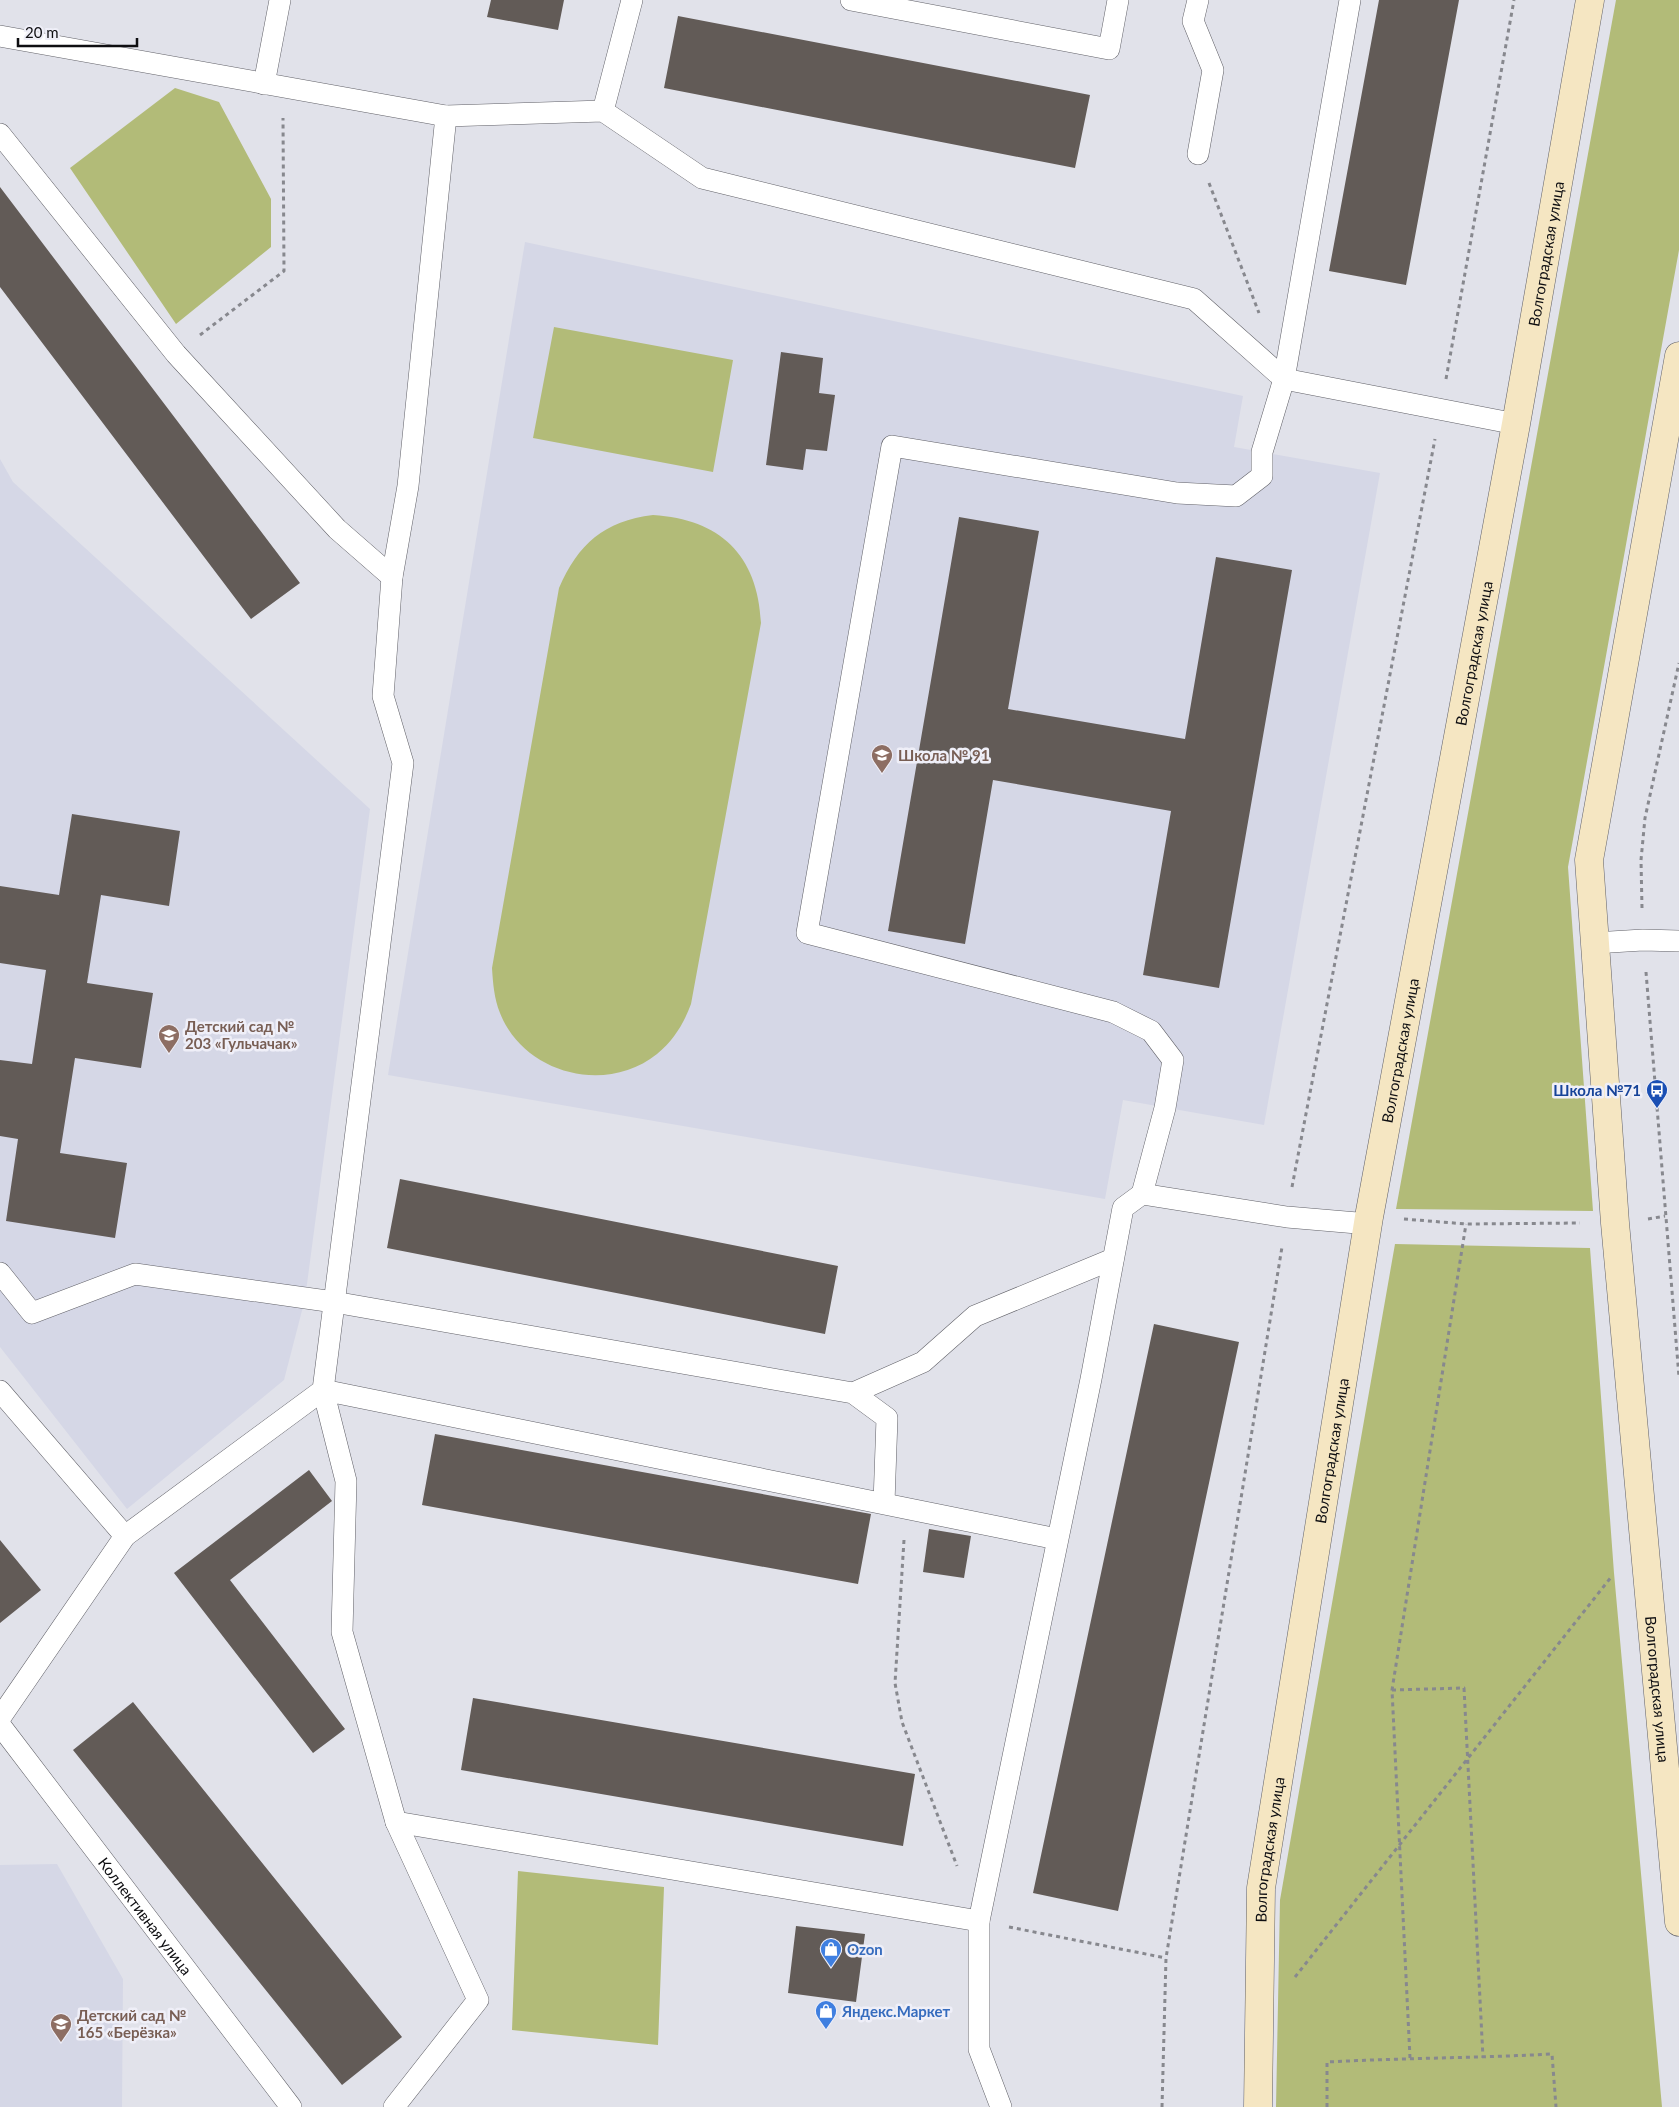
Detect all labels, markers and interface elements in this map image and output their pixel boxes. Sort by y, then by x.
scale bar [18,15,136,47]
text: 20 m [25,23,59,41]
street label: Волгоградская улица [1524,180,1567,328]
street label: Волгоградская улица [1451,579,1496,727]
school or university icon: Школа № 91 [870,743,894,774]
place label: Школа № 91 [898,746,989,764]
street label: Волгоградская улица [1378,977,1422,1124]
place label: Детский сад № 203 «Гульчачак» [185,1017,298,1052]
school or university icon: Детский сад № 203 «Гульчачак» [157,1023,181,1054]
bus stop icon: Школа №71 [1645,1078,1669,1109]
place label: Школа №71 [1553,1081,1641,1099]
street label: Волгоградская улица [1311,1377,1352,1525]
street label: Волгоградская улица [1642,1615,1673,1763]
street label: Волгоградская улица [1252,1776,1288,1923]
street label: Коллективная улица [95,1854,196,1978]
shop icon: Ozon [819,1937,843,1968]
place label: Ozon [847,1940,883,1958]
shop icon: Яндекс.Маркет [814,1999,838,2030]
place label: Яндекс.Маркет [841,2002,951,2020]
place label: Детский сад № 165 «Берёзка» [77,2006,186,2041]
school or university icon: Детский сад № 165 «Берёзка» [49,2012,73,2043]

